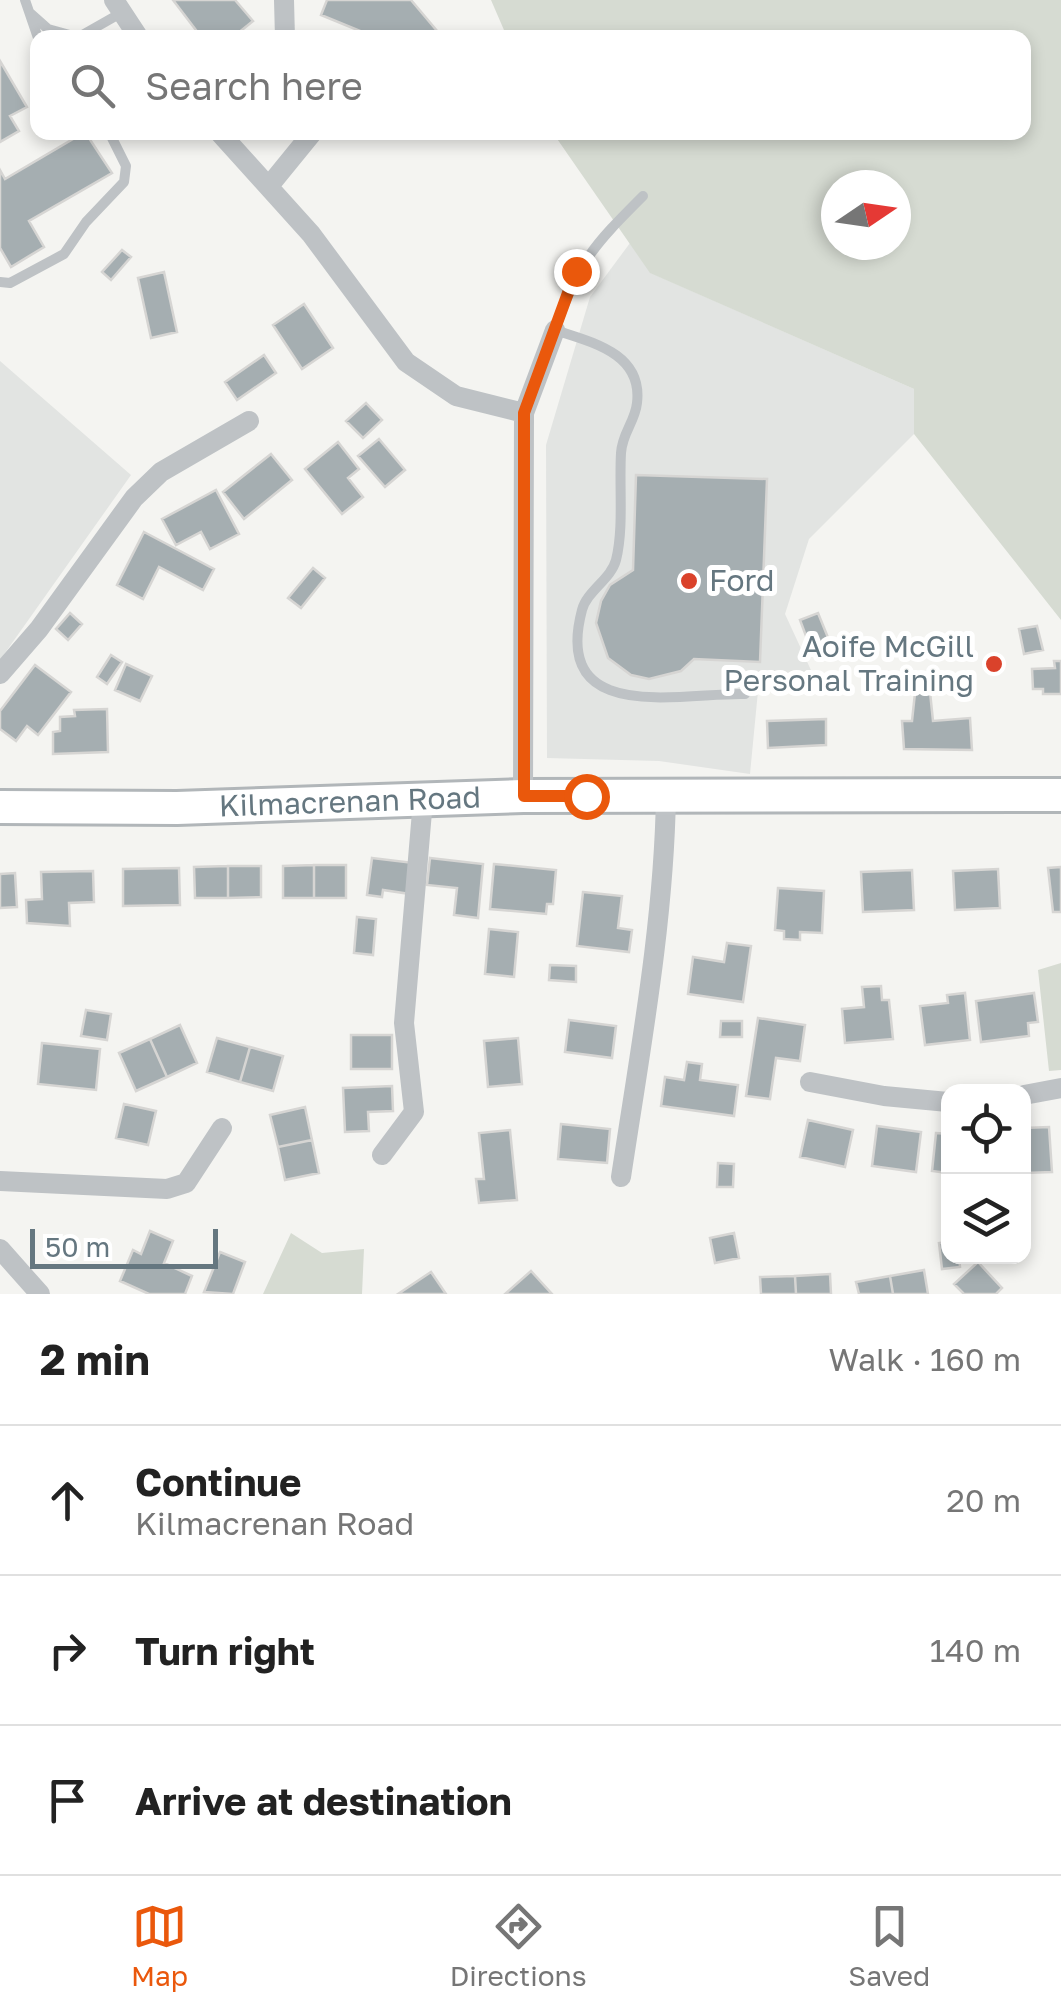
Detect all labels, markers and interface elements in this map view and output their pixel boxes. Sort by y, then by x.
search box [30,30,1031,140]
icon: search [65,58,120,113]
text: Search here [145,63,363,108]
north arrow [821,170,911,260]
route end [554,249,600,295]
place label: Ford [709,562,774,598]
marker: Ford [678,570,700,592]
place label: Aoife McGill Personal Training [723,628,974,698]
marker: Aoife McGill Personal Training [983,653,1005,675]
route start [564,774,610,820]
street label: Kilmacrenan Road [218,778,481,824]
map controls [941,1084,1031,1264]
button: locate [941,1084,1031,1174]
button: layers [941,1174,1031,1264]
scale bar [30,1224,218,1268]
text: 50 m [45,1230,110,1263]
text: 2 min [40,1334,150,1384]
text: Walk · 160 m [829,1340,1021,1378]
text: Continue [135,1459,301,1504]
icon: ahead [40,1473,95,1528]
text: 20 m [946,1481,1021,1519]
text: Kilmacrenan Road [135,1504,414,1542]
icon: right [40,1623,95,1678]
text: Turn right [135,1628,315,1673]
text: 140 m [930,1631,1021,1669]
icon: arrive [40,1773,95,1828]
text: Arrive at destination [135,1778,512,1823]
tab: Map [131,1899,188,1992]
tab: Directions [450,1899,587,1992]
tab: Saved [848,1899,930,1992]

